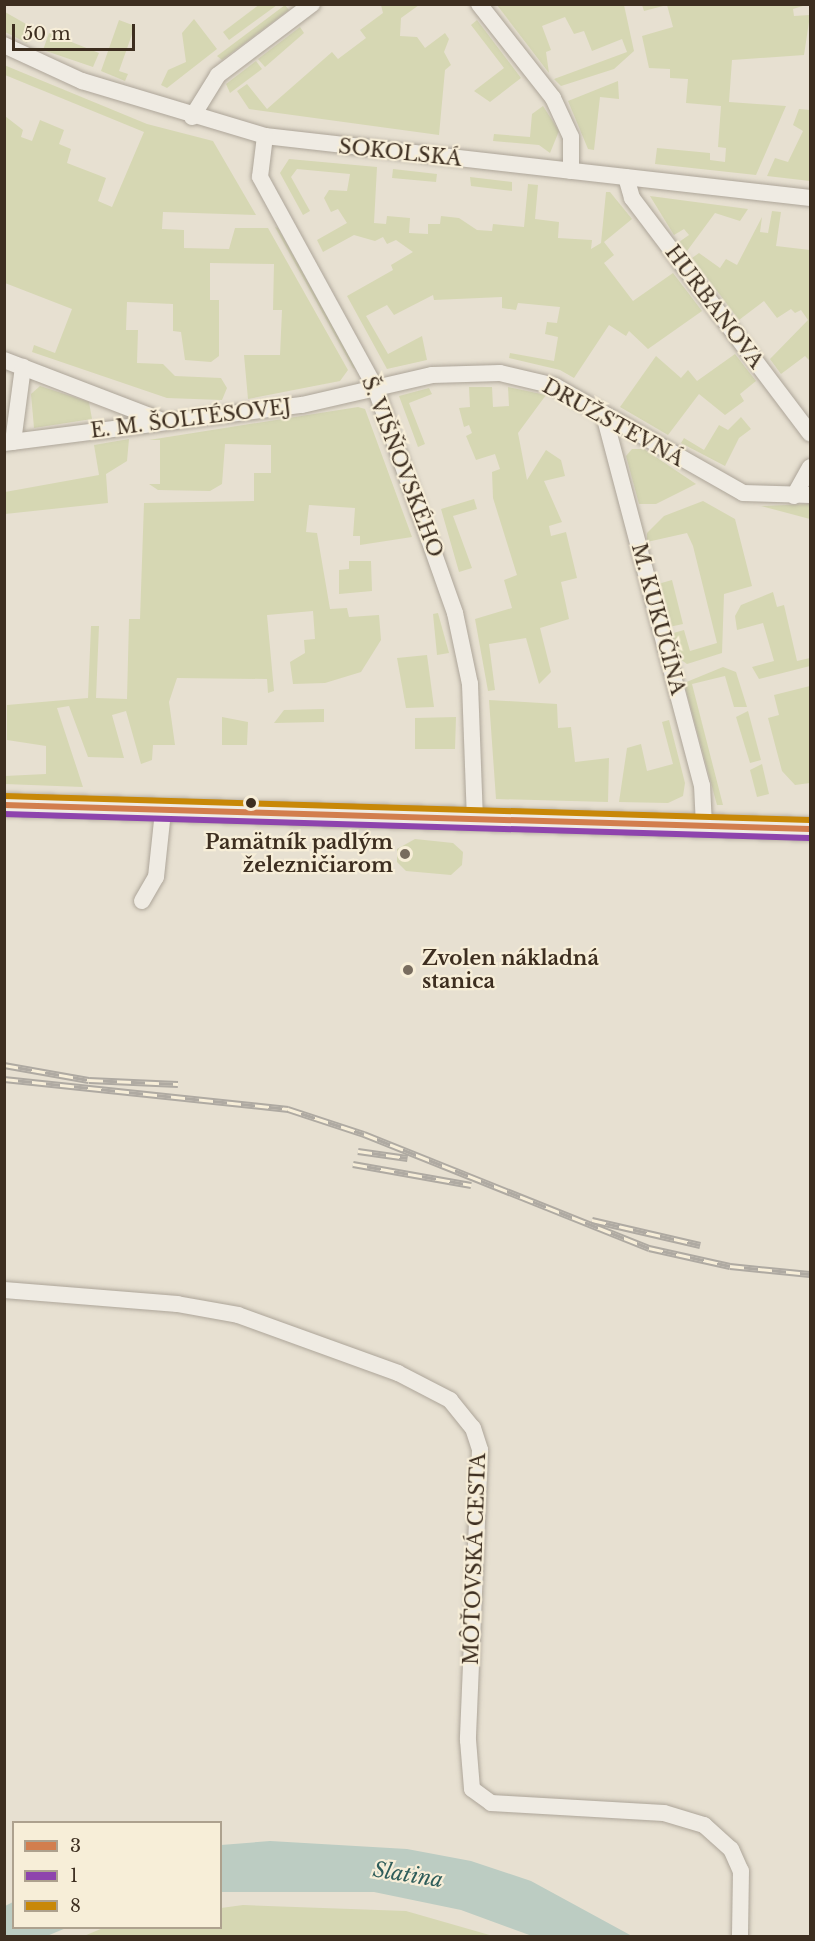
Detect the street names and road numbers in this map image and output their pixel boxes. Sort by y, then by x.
street label: SOKOLSKÁ [337,135,463,171]
street label: HURBANOVA [660,241,768,373]
street label: Š. VIŠŇOVSKÉHO [356,373,448,561]
street label: DRUŽSTEVNÁ [538,374,688,472]
street label: E. M. ŠOLTÉSOVEJ [89,395,293,443]
street label: M. KUKUČÍNA [626,541,690,697]
street label: MÔŤOVSKÁ CESTA [459,1452,491,1666]

